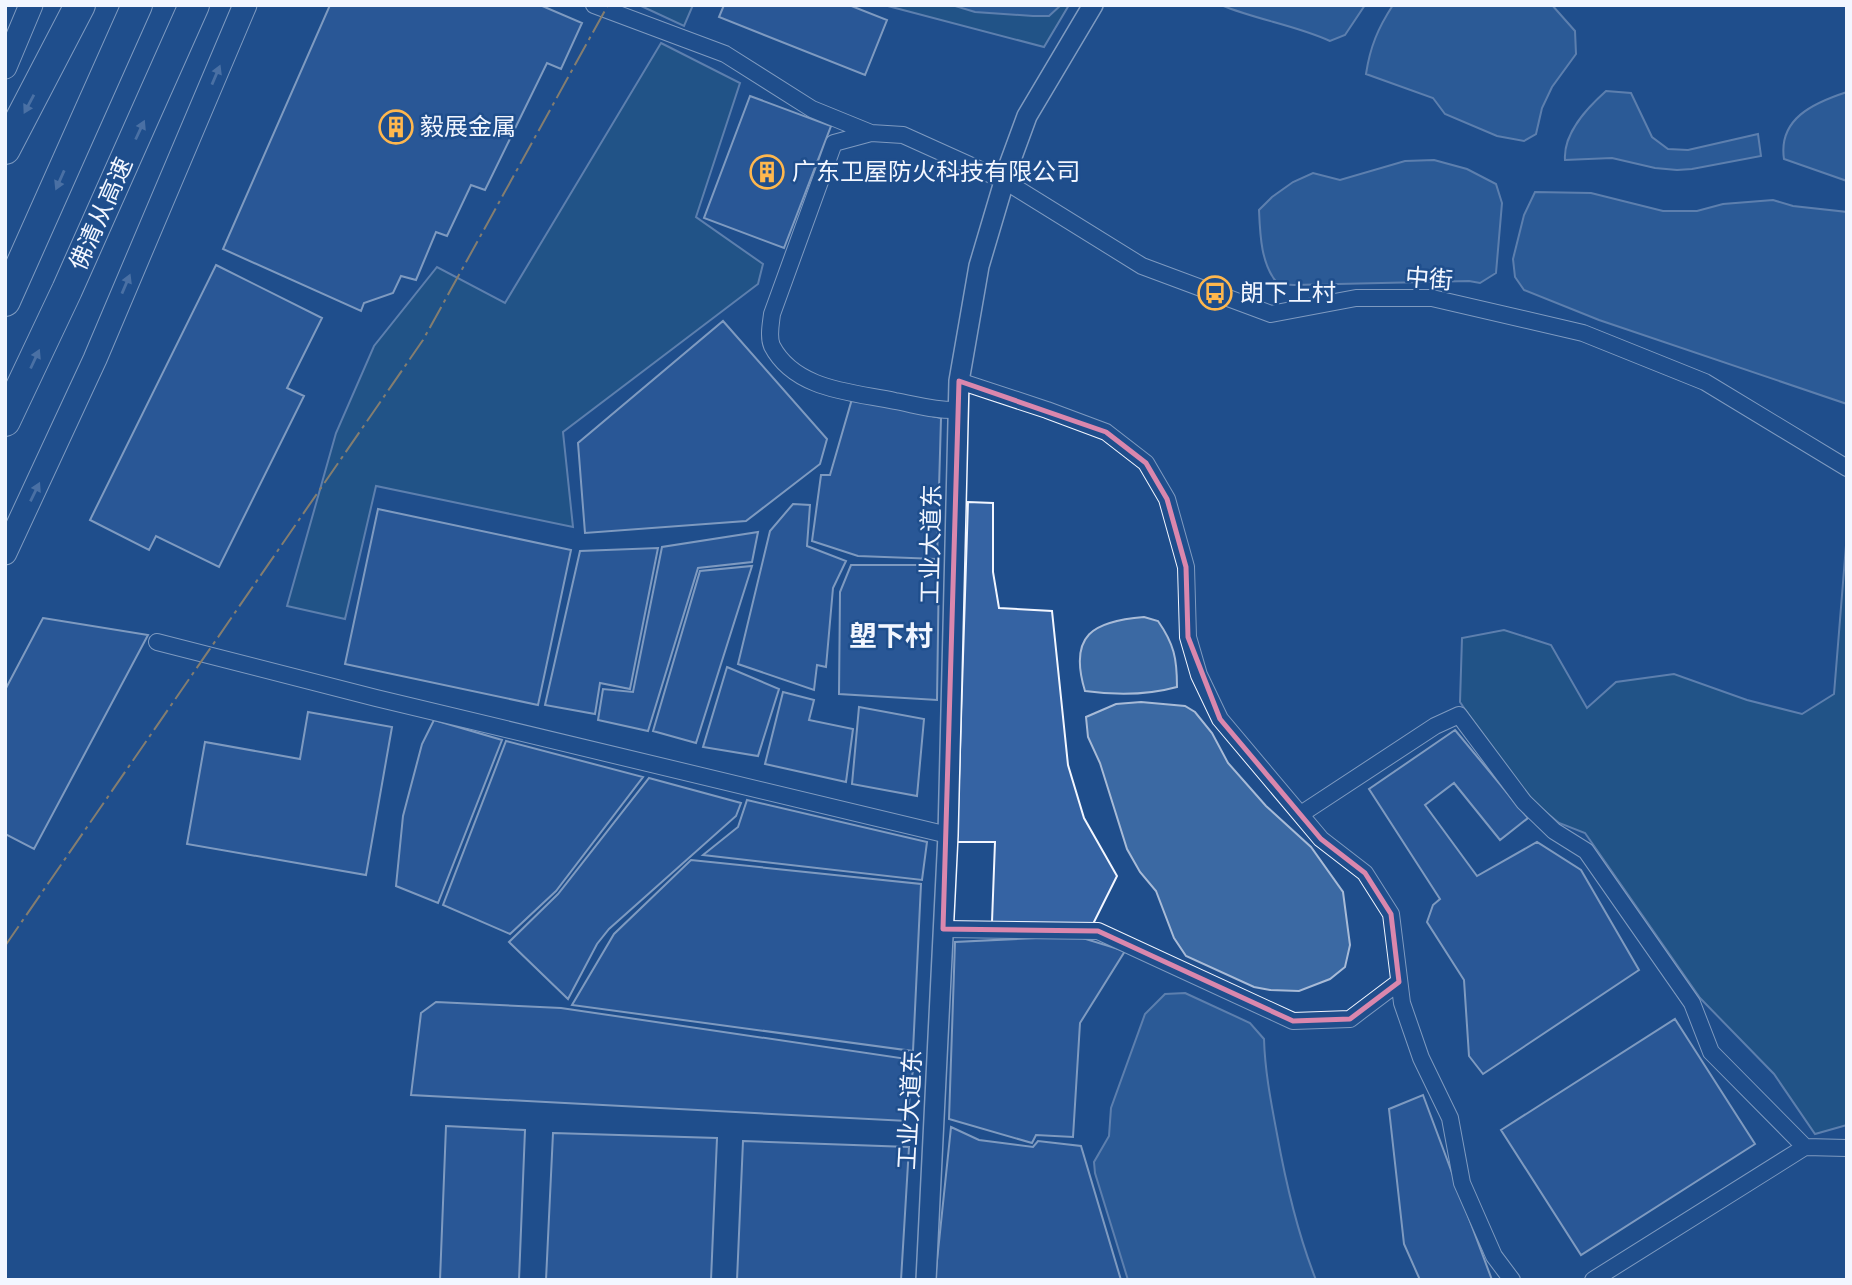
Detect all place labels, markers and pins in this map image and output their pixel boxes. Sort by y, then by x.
building icon: 毅展金属 [377,108,415,146]
place label: 毅展金属 [420,113,516,141]
building icon: 广东卫屋防火科技有限公司 [748,153,786,191]
place label: 广东卫屋防火科技有限公司 [792,158,1080,186]
bus stop icon: 朗下上村 [1196,274,1234,312]
place label: 朗下上村 [1240,279,1336,307]

